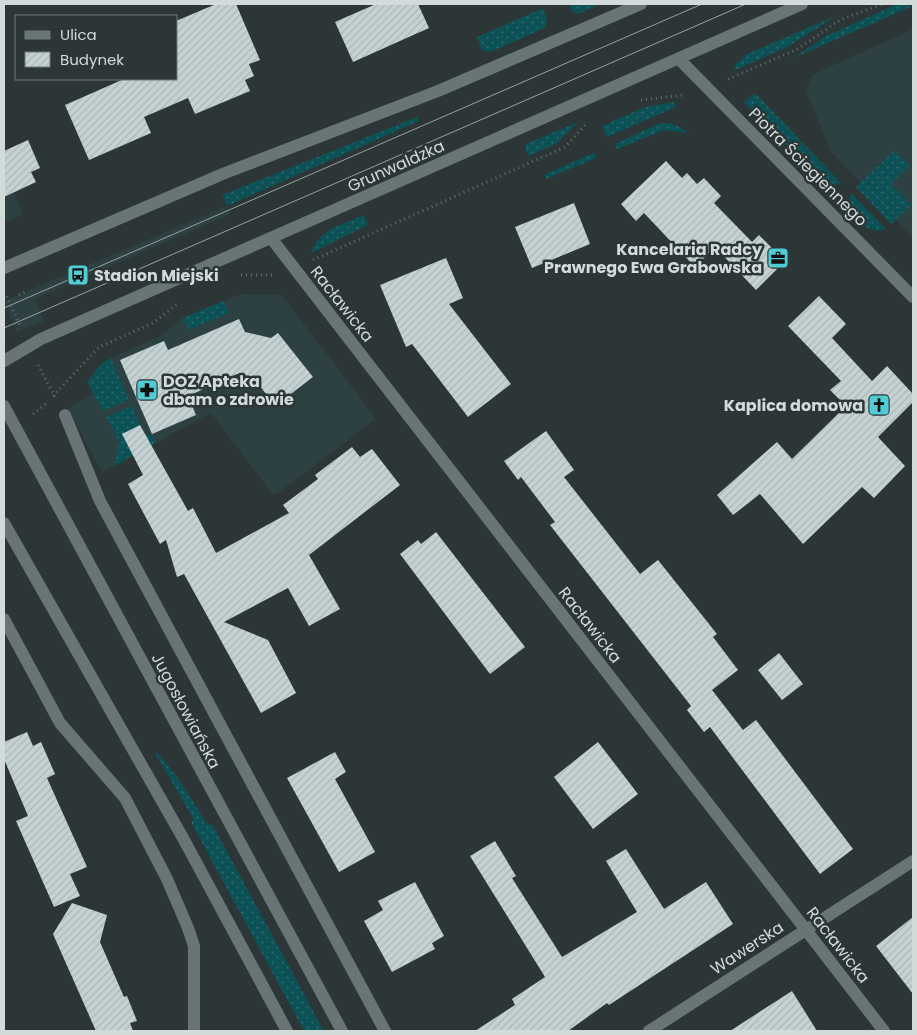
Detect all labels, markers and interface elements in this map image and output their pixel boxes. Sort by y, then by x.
legend [15,15,178,80]
text: Ulica [60,24,97,45]
text: Budynek [60,49,124,70]
street label: Piotra Ściegiennego [744,103,872,231]
street label: Grunwaldzka [344,134,448,198]
place label: Kancelaria Radcy Prawnego Ewa Grabowska [544,238,763,279]
office icon: Kancelaria Radcy Prawnego Ewa Grabowska [766,246,790,270]
street label: Racławicka [305,261,379,347]
bus stop icon: Stadion Miejski [66,263,90,287]
place label: Stadion Miejski [94,264,219,287]
place label: DOZ Apteka dbam o zdrowie [163,370,294,411]
pharmacy icon: DOZ Apteka dbam o zdrowie [135,378,159,402]
church icon: Kaplica domowa [867,393,891,417]
place label: Kaplica domowa [724,394,863,417]
street label: Racławicka [553,582,627,668]
street label: Jugosłowiańska [146,649,226,773]
street label: Racławicka [801,902,875,988]
street label: Wawerska [706,916,788,980]

